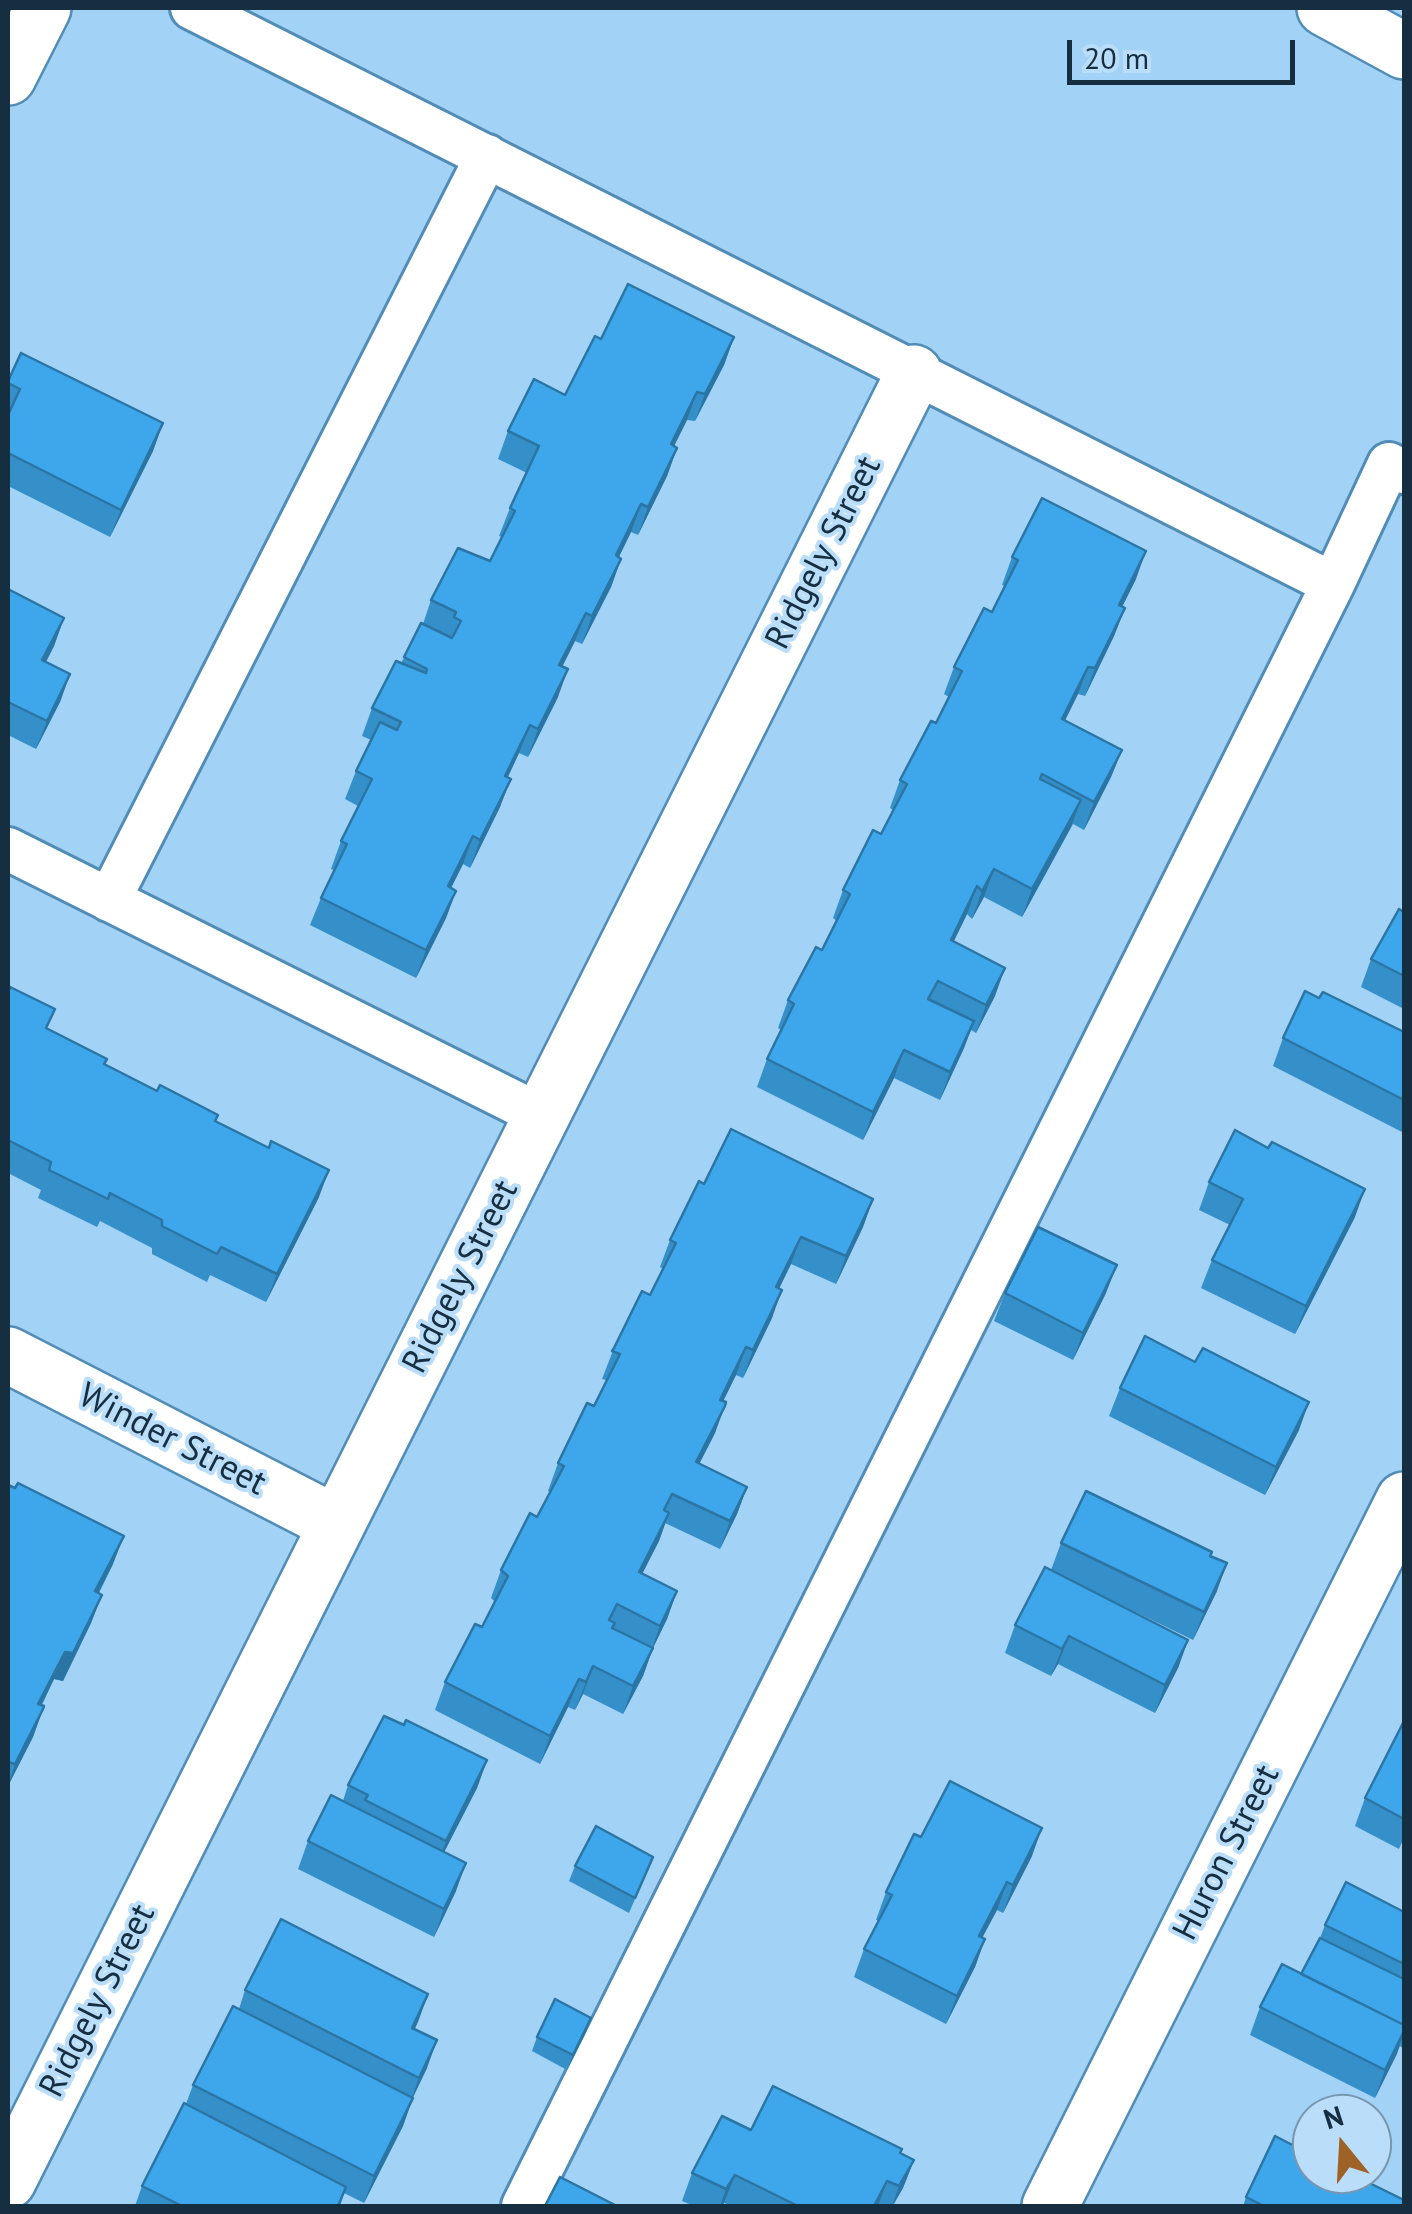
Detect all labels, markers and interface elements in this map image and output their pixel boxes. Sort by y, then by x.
scale bar [1072,20,1300,82]
text: 20 m [1084,38,1149,77]
street label: Ridgely Street [757,450,891,656]
street label: Ridgely Street [394,1174,528,1380]
street label: Winder Street [71,1375,273,1505]
street label: Huron Street [1165,1758,1289,1948]
street label: Ridgely Street [31,1898,165,2104]
north arrow [1292,2094,1392,2194]
text: N [1319,2096,1348,2137]

